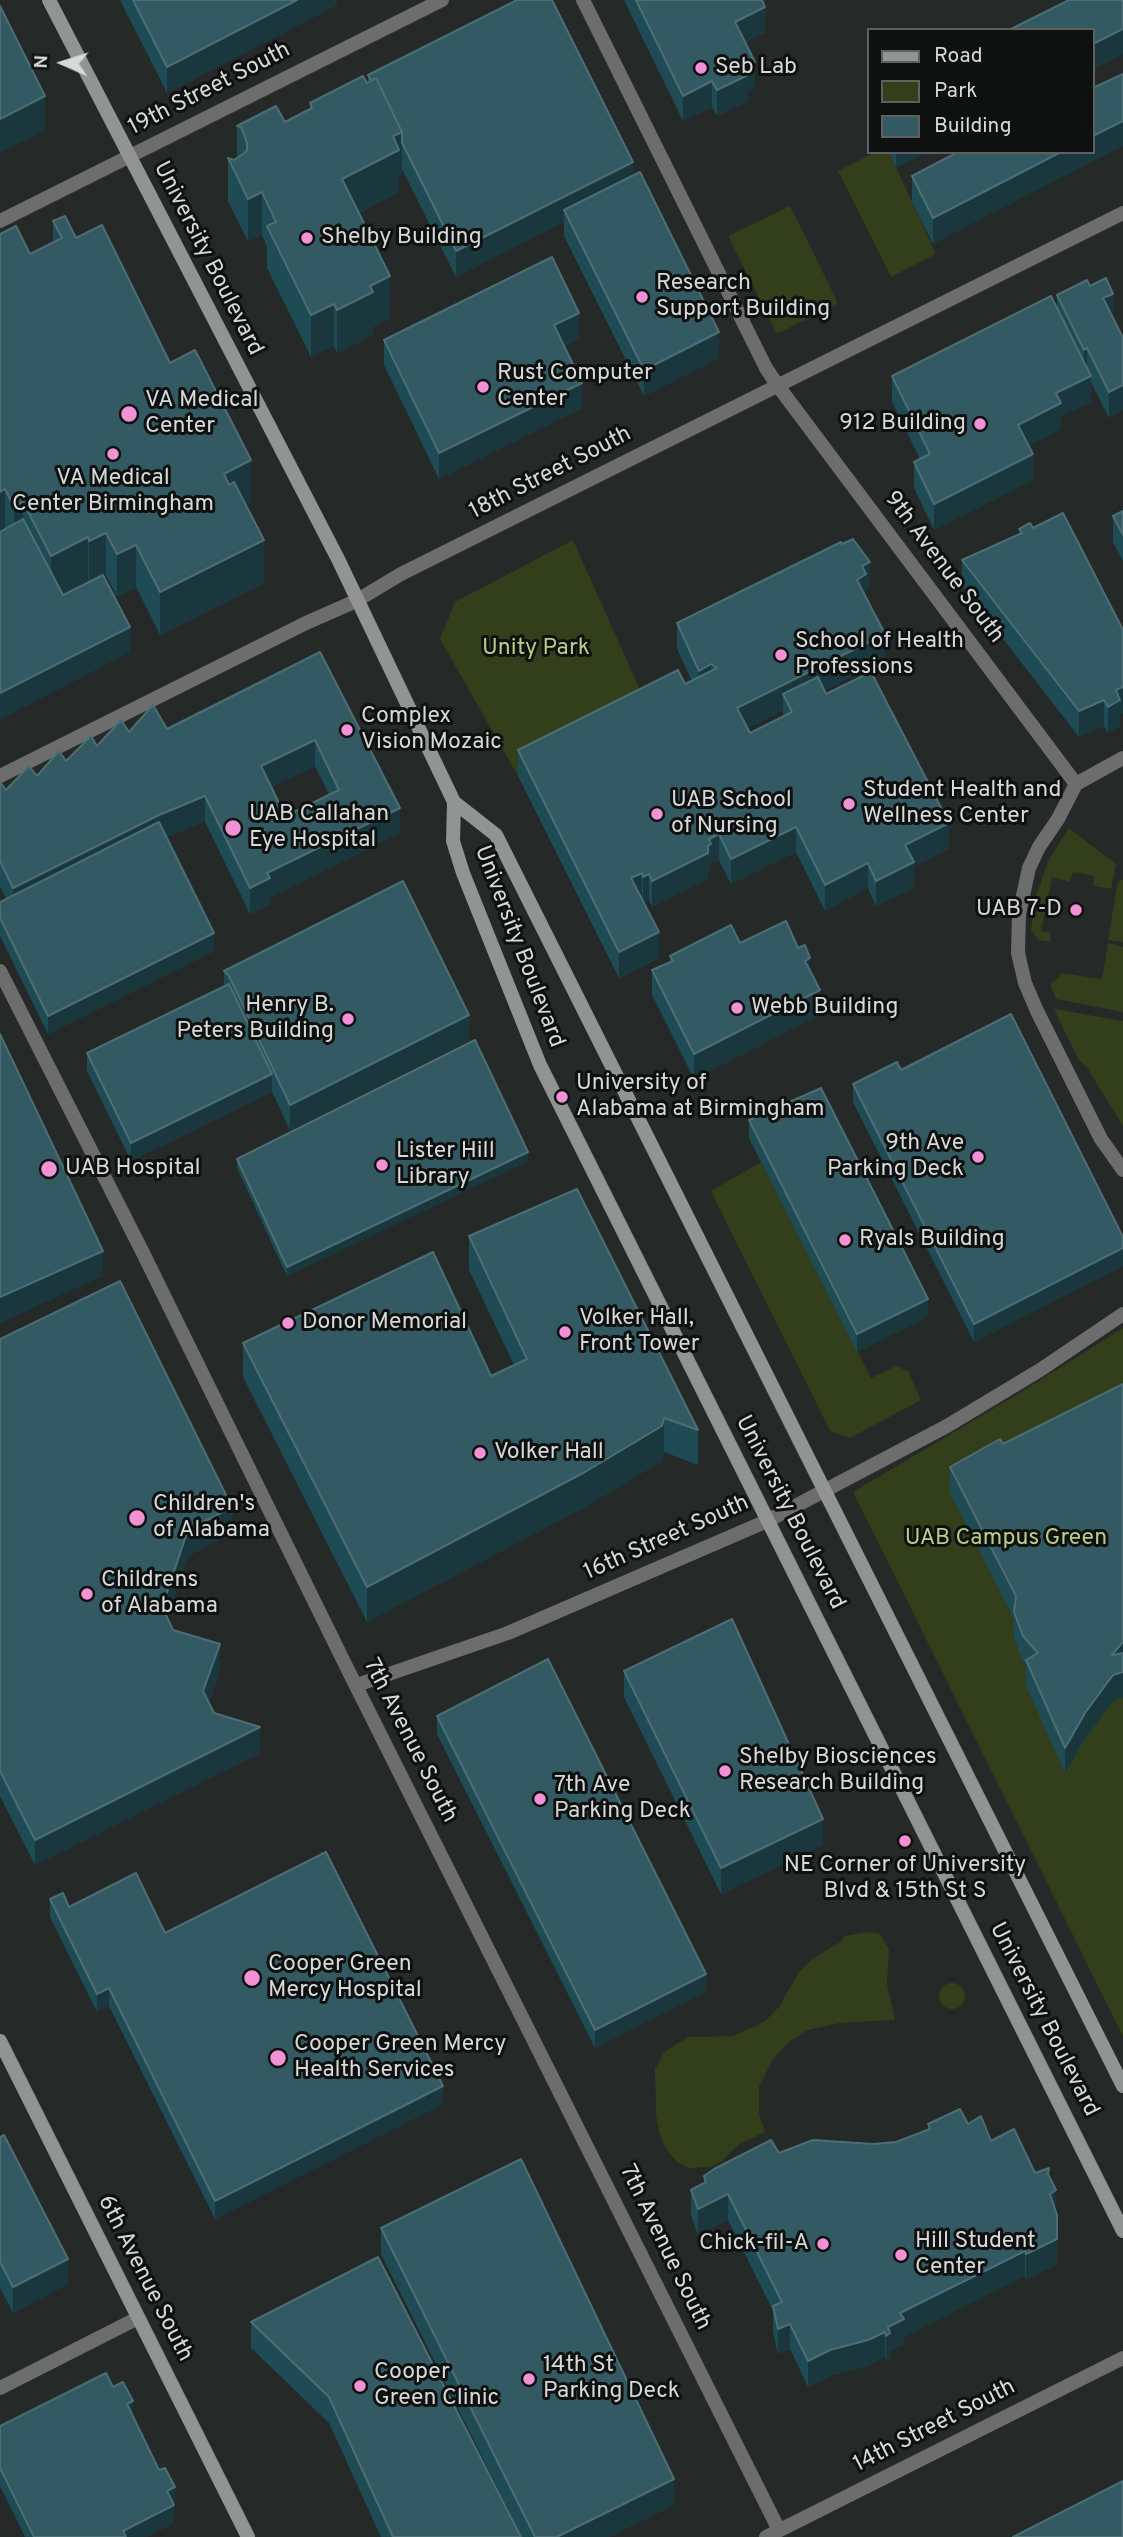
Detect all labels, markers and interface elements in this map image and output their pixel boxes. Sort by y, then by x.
north arrow [28,28,98,98]
legend [867,28,1095,154]
street label: 19th Street South [124,37,296,143]
text: Road [934,43,983,70]
text: N [30,54,54,69]
place label: Seb Lab [715,54,797,82]
marker: Seb Lab [693,60,709,76]
text: Park [934,78,977,105]
text: Building [934,113,1012,140]
street label: University Boulevard [146,157,268,361]
place label: Shelby Building [321,224,482,252]
marker: Shelby Building [299,230,315,246]
place label: Research Support Building [656,270,830,324]
marker: Research Support Building [634,289,650,305]
place label: Rust Computer Center [497,360,653,414]
marker: Rust Computer Center [475,379,491,395]
place label: VA Medical Center [145,387,258,441]
marker: VA Medical Center [119,404,139,424]
place label: 912 Building [839,410,966,438]
marker: 912 Building [972,416,988,432]
street label: 18th Street South [465,421,637,527]
marker: VA Medical Center Birmingham [105,446,121,462]
place label: VA Medical Center Birmingham [12,465,214,519]
street label: 9th Avenue South [877,487,1009,649]
place label: School of Health Professions [795,628,964,682]
park label: Unity Park [482,635,590,663]
marker: School of Health Professions [773,647,789,663]
place label: Complex Vision Mozaic [361,703,502,757]
marker: Complex Vision Mozaic [339,722,355,738]
place label: Student Health and Wellness Center [863,777,1061,831]
place label: UAB School of Nursing [671,787,792,841]
marker: Student Health and Wellness Center [841,796,857,812]
place label: UAB Callahan Eye Hospital [249,801,389,855]
marker: UAB School of Nursing [649,806,665,822]
marker: UAB Callahan Eye Hospital [223,818,243,838]
street label: University Boulevard [467,842,569,1052]
place label: UAB 7-D [976,896,1062,924]
marker: UAB 7-D [1068,902,1084,918]
place label: Henry B. Peters Building [176,992,334,1046]
place label: Webb Building [751,994,898,1022]
marker: Webb Building [729,1000,745,1016]
marker: Henry B. Peters Building [340,1011,356,1027]
place label: University of Alabama at Birmingham [576,1070,825,1124]
marker: University of Alabama at Birmingham [554,1089,570,1105]
place label: 9th Ave Parking Deck [827,1130,964,1184]
place label: Lister Hill Library [396,1138,495,1192]
marker: 9th Ave Parking Deck [970,1149,986,1165]
place label: UAB Hospital [65,1155,201,1183]
marker: Lister Hill Library [374,1157,390,1173]
marker: UAB Hospital [39,1159,59,1179]
place label: Ryals Building [859,1226,1005,1254]
marker: Ryals Building [837,1232,853,1248]
place label: Volker Hall, Front Tower [579,1305,700,1359]
place label: Donor Memorial [302,1309,467,1337]
marker: Donor Memorial [280,1315,296,1331]
marker: Volker Hall, Front Tower [557,1324,573,1340]
street label: University Boulevard [728,1411,850,1615]
place label: Volker Hall [494,1439,604,1467]
marker: Volker Hall [472,1445,488,1461]
street label: 16th Street South [580,1490,754,1588]
place label: Children's of Alabama [153,1491,270,1545]
marker: Children's of Alabama [127,1508,147,1528]
park label: UAB Campus Green [905,1525,1107,1553]
place label: Childrens of Alabama [101,1567,218,1621]
marker: Childrens of Alabama [79,1586,95,1602]
street label: 7th Avenue South [356,1654,462,1828]
place label: Shelby Biosciences Research Building [739,1744,937,1798]
marker: Shelby Biosciences Research Building [717,1763,733,1779]
place label: 7th Ave Parking Deck [554,1772,691,1826]
marker: 7th Ave Parking Deck [532,1791,548,1807]
marker: NE Corner of University Blvd & 15th St S [897,1833,913,1849]
place label: NE Corner of University Blvd & 15th St S [784,1852,1026,1906]
street label: University Boulevard [982,1918,1104,2122]
place label: Cooper Green Mercy Hospital [268,1951,422,2005]
marker: Cooper Green Mercy Hospital [242,1968,262,1988]
place label: Cooper Green Mercy Health Services [294,2031,507,2085]
marker: Cooper Green Mercy Health Services [268,2048,288,2068]
street label: 7th Avenue South [612,2161,716,2335]
street label: 6th Avenue South [90,2191,198,2367]
place label: Hill Student Center [915,2228,1036,2282]
place label: Chick-fil-A [699,2230,809,2258]
marker: Chick-fil-A [815,2236,831,2252]
marker: Hill Student Center [893,2247,909,2263]
place label: 14th St Parking Deck [543,2352,680,2406]
place label: Cooper Green Clinic [374,2359,499,2413]
marker: 14th St Parking Deck [521,2371,537,2387]
street label: 14th Street South [849,2374,1021,2480]
marker: Cooper Green Clinic [352,2378,368,2394]

